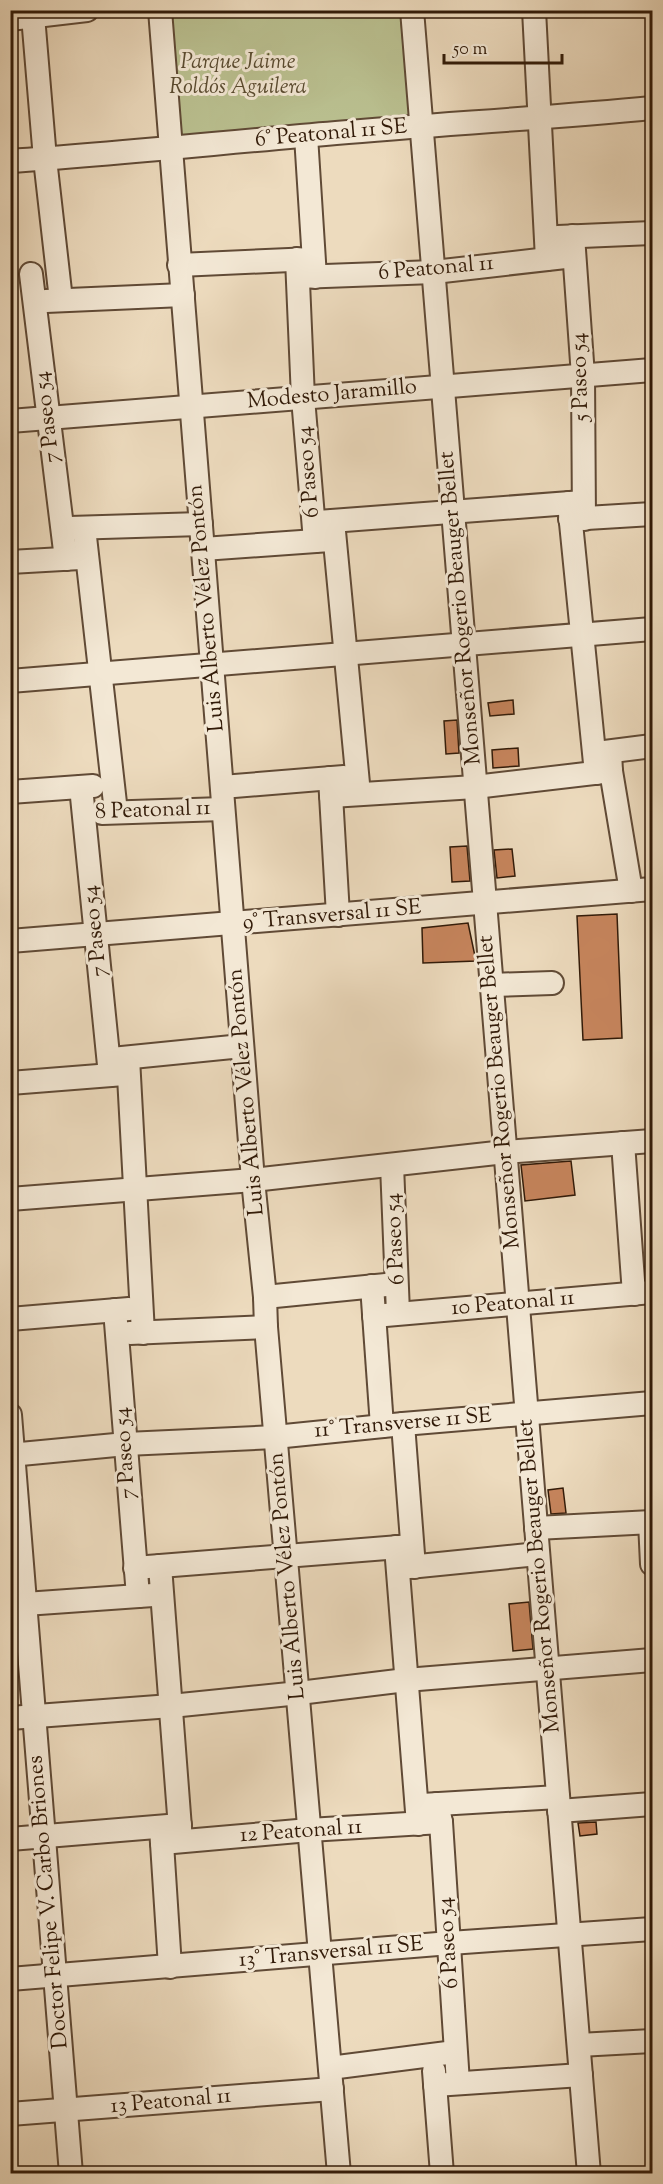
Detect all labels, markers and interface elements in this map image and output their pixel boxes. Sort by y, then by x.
scale bar [444,27,562,65]
text: 50 m [452,37,488,63]
park label: Parque Jaime Roldós Aguilera [169,47,307,104]
street label: 6° Peatonal 11 SE [254,111,408,157]
street label: 6 Peatonal 11 [377,248,496,290]
street label: 5 Paseo 54 [563,332,599,424]
street label: 7 Paseo 54 [27,369,69,465]
street label: Modesto Jaramillo [246,372,418,418]
street label: 6 Paseo 54 [289,425,329,519]
street label: Monseñor Rogerio Beauger Bellet [431,449,491,766]
street label: Luis Alberto Vélez Pontón [180,483,234,733]
street label: 8 Peatonal 11 [95,793,212,829]
street label: 7 Paseo 54 [75,883,117,979]
street label: 9° Transversal 11 SE [241,892,423,940]
street label: Monseñor Rogerio Beauger Bellet [470,933,530,1250]
street label: Luis Alberto Vélez Pontón [220,967,274,1217]
street label: 6 Paseo 54 [378,1192,414,1286]
street label: 10 Peatonal 11 [450,1283,577,1325]
street label: 11° Transverse 11 SE [313,1400,493,1448]
street label: 7 Paseo 54 [107,1406,145,1500]
street label: Monseñor Rogerio Beauger Bellet [510,1417,570,1734]
street label: Luis Alberto Vélez Pontón [261,1451,315,1701]
street label: Doctor Felipe V. Carbo Briones [20,1754,78,2050]
street label: 12 Peatonal 11 [239,1812,364,1852]
street label: 6 Paseo 54 [430,1896,468,1990]
street label: 13° Transversal 11 SE [237,1929,425,1977]
street label: 13 Peatonal 11 [109,2081,233,2123]

